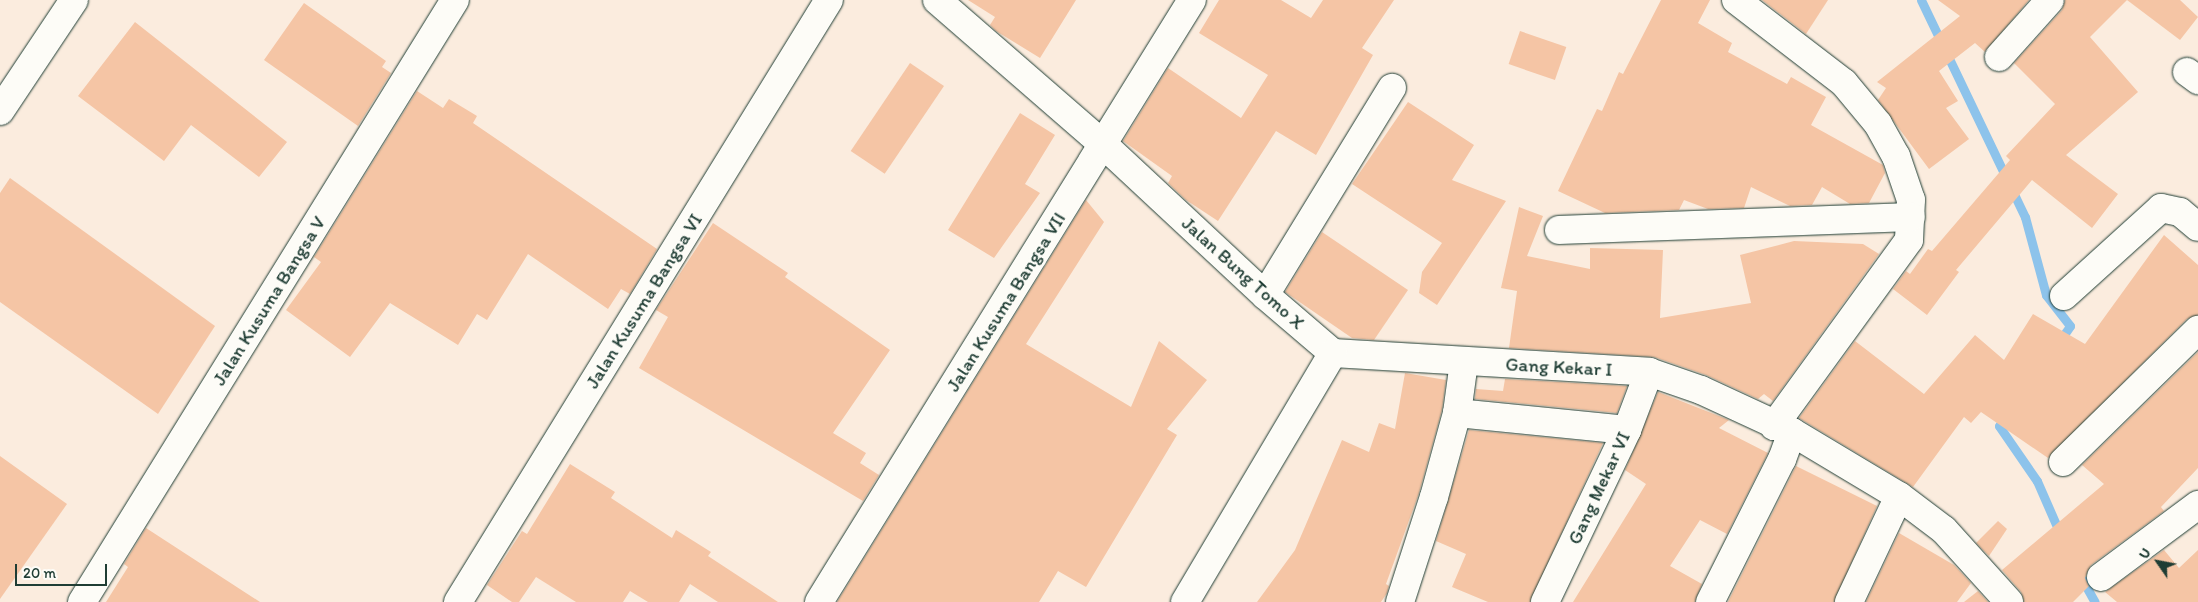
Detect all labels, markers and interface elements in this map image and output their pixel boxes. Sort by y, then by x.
street label: Jalan Kusuma Bangsa VII [942,208,1070,396]
street label: Jalan Kusuma Bangsa VI [581,209,707,393]
street label: Jalan Bung Tomo X [1177,212,1309,334]
street label: Jalan Kusuma Bangsa V [208,213,330,389]
street label: Gang Kekar I [1505,353,1613,381]
street label: Gang Mekar VI [1563,429,1635,547]
north arrow [2133,537,2183,587]
text: U [2135,545,2155,562]
scale bar [18,554,110,586]
text: 20 m [23,564,56,582]

